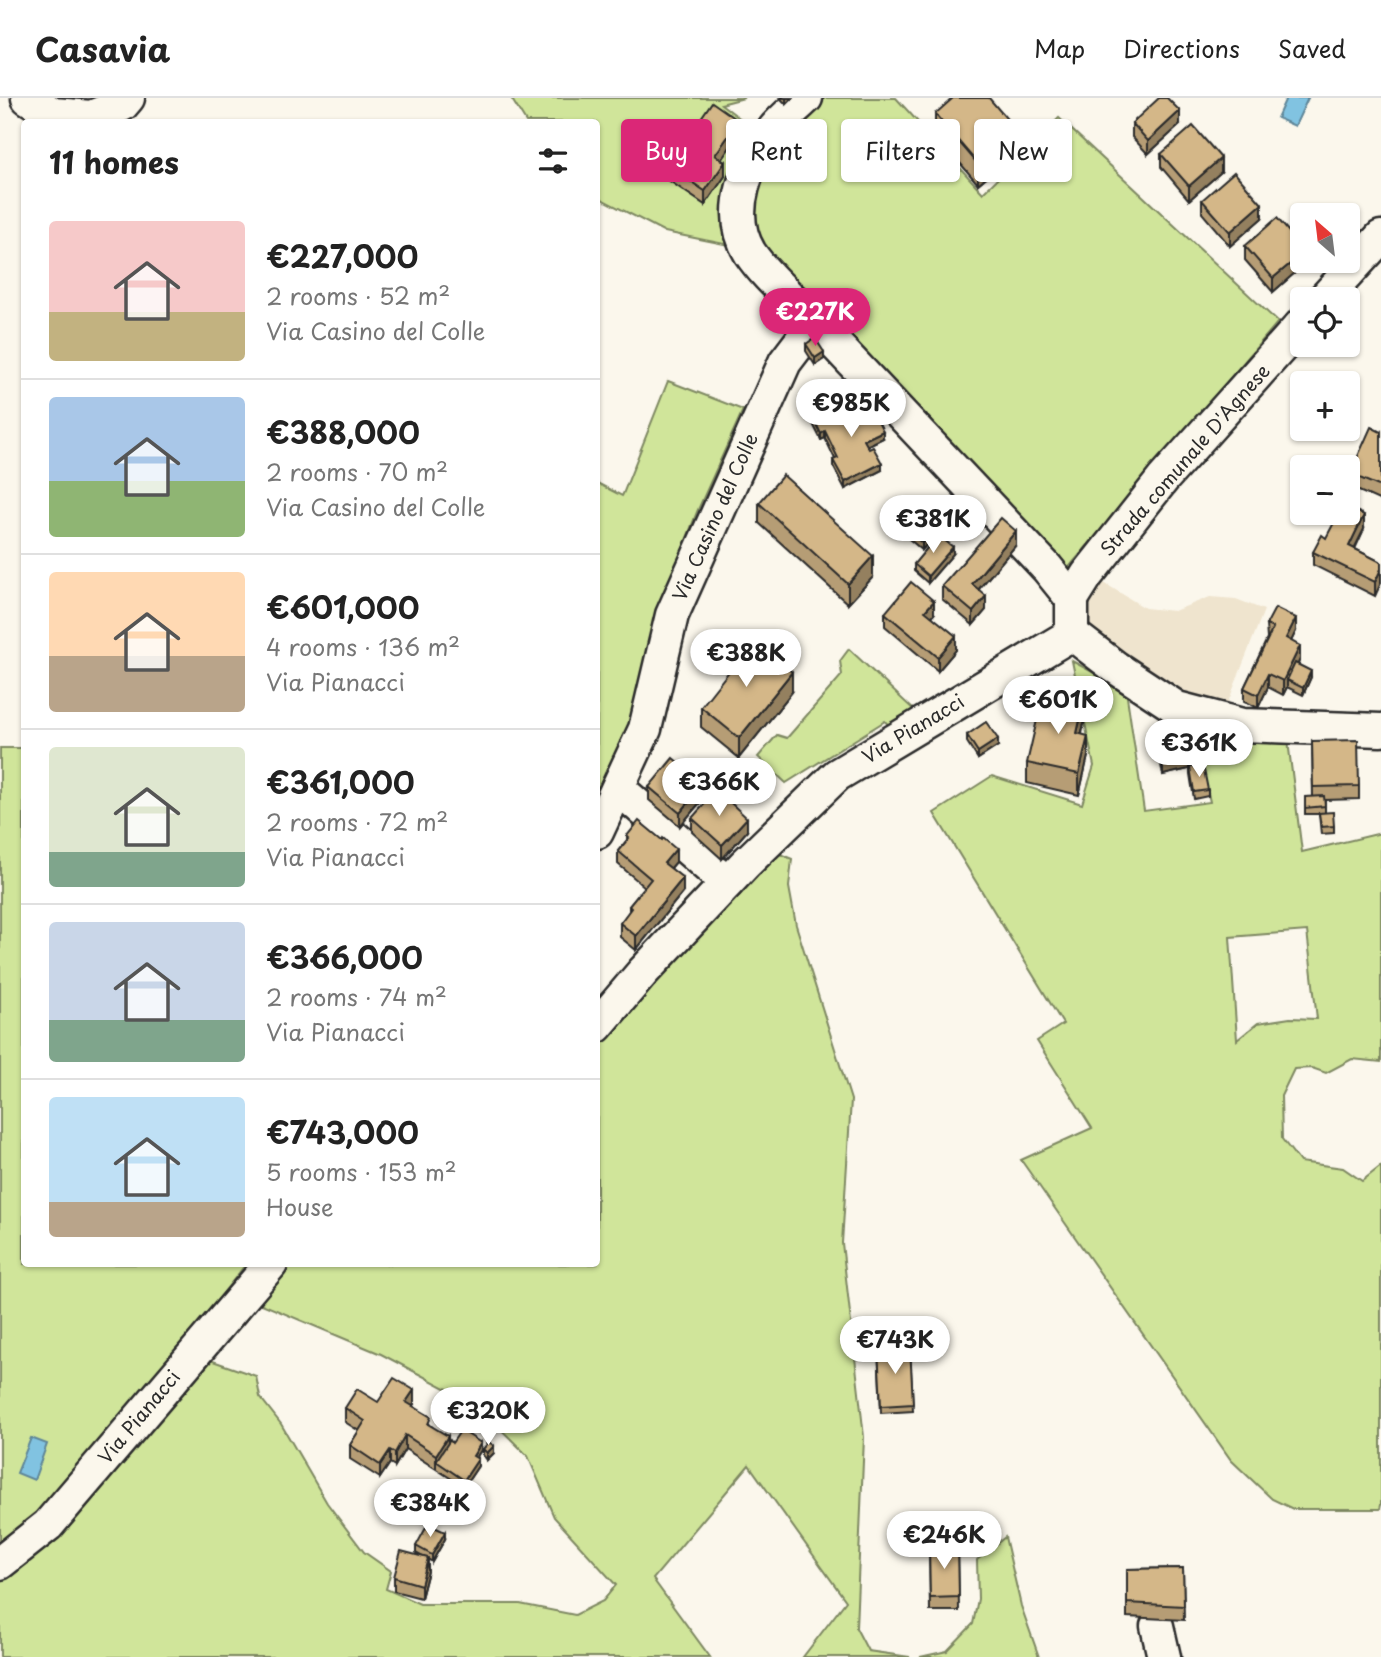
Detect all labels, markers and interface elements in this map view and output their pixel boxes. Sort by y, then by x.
text: Casavia [35,23,170,73]
text: Map [1034,30,1085,66]
text: Directions [1123,30,1240,66]
text: Saved [1278,30,1346,66]
chip: Buy [621,119,712,182]
chip: Rent [726,119,827,182]
chip: Filters [841,119,960,182]
chip: New [974,119,1072,182]
text: 11 homes [49,139,179,184]
icon: filters [534,142,572,180]
north arrow [1290,203,1360,273]
map controls [1290,203,1360,525]
text: €227,000 [266,233,418,278]
icon: home [105,249,189,333]
text: 2 rooms · 52 m² [266,278,450,313]
button: locate [1290,287,1360,357]
pin: €227K [766,288,864,348]
text: €227K [775,293,855,328]
text: Via Casino del Colle [266,313,485,348]
street label: Strada comunale D'Agnese [1093,357,1276,562]
button: + [1290,371,1360,441]
pin: €985K [802,380,900,439]
text: €985K [812,384,890,419]
text: €388,000 [266,409,420,454]
icon: home [105,425,189,509]
street label: Via Casino del Colle [664,428,764,605]
text: 2 rooms · 70 m² [266,454,448,489]
button: − [1290,455,1360,525]
text: Via Casino del Colle [266,489,485,524]
pin: €381K [884,496,982,555]
text: €381K [895,500,971,535]
text: €601,000 [266,584,419,629]
icon: home [105,600,189,684]
text: 4 rooms · 136 m² [266,629,460,664]
pin: €388K [697,630,795,689]
text: €388K [706,634,786,669]
text: Via Pianacci [266,664,405,699]
pin: €601K [1009,676,1107,736]
text: €601K [1018,681,1098,716]
street label: Via Pianacci [856,687,969,770]
pin: €361K [1150,720,1248,779]
text: €361K [1161,724,1237,759]
pin: €366K [670,758,768,818]
text: €361,000 [266,759,415,804]
text: €366K [678,763,760,798]
icon: home [105,775,189,859]
text: 2 rooms · 72 m² [266,804,448,839]
text: Via Pianacci [266,839,405,874]
text: €366,000 [266,934,423,979]
icon: home [105,950,189,1034]
text: 2 rooms · 74 m² [266,979,447,1014]
text: Via Pianacci [266,1014,405,1049]
text: €743,000 [266,1109,419,1154]
icon: home [105,1125,189,1209]
text: 5 rooms · 153 m² [266,1154,457,1189]
text: House [266,1189,333,1224]
pin: €743K [846,1316,944,1376]
text: €743K [856,1321,934,1356]
street label: Via Pianacci [91,1363,186,1469]
pin: €320K [439,1388,537,1447]
text: €320K [446,1392,530,1427]
pin: €384K [381,1480,479,1539]
text: €384K [390,1484,470,1519]
pin: €246K [895,1512,993,1571]
text: €246K [903,1516,985,1551]

